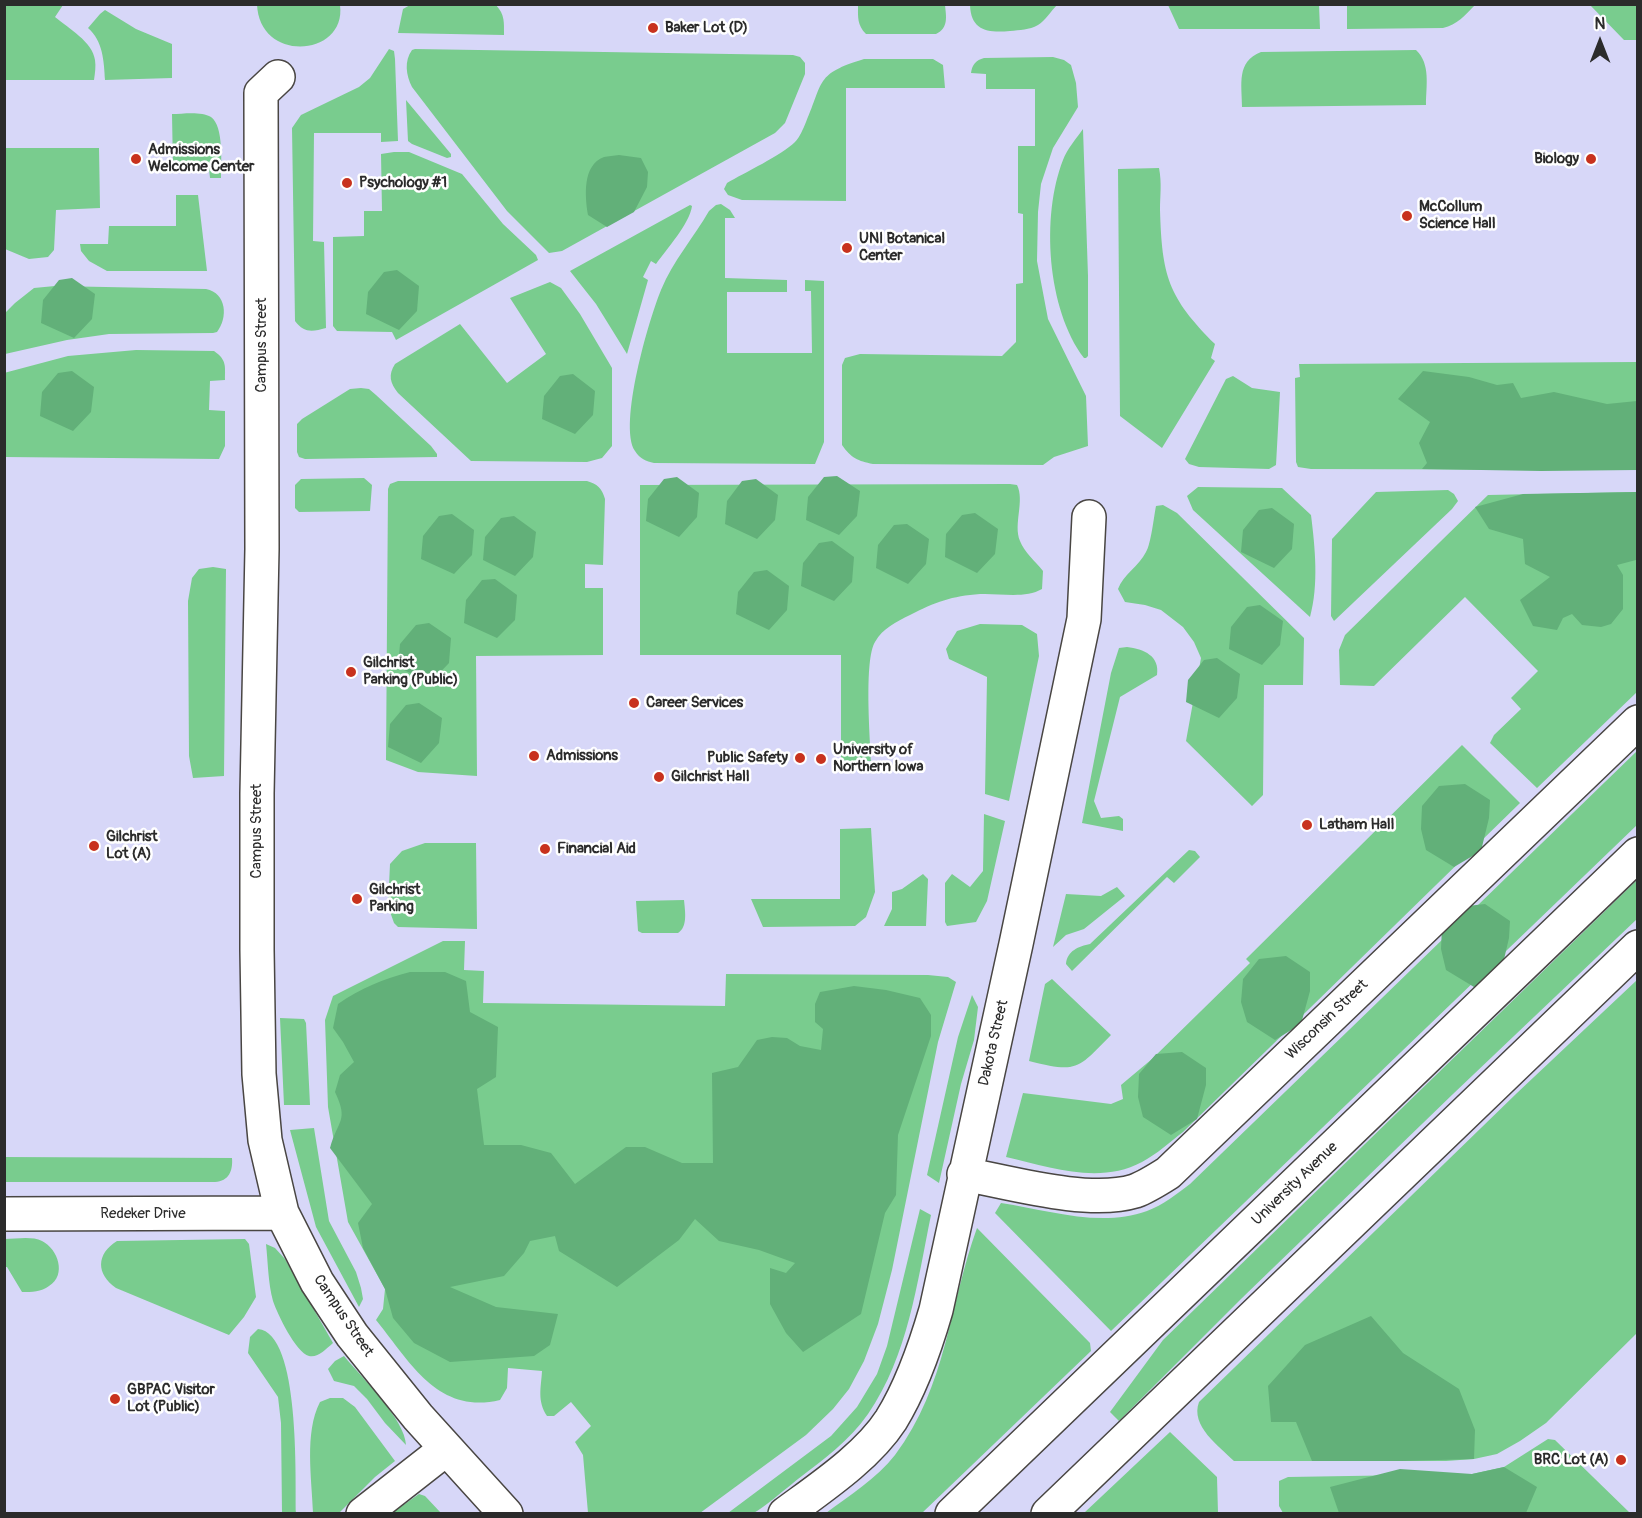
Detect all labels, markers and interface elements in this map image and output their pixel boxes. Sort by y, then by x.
north arrow [1570,12,1630,72]
text: N [1595,14,1605,34]
place label: Baker Lot (D) [665,19,748,37]
marker: Baker Lot (D) [646,21,660,35]
place label: Admissions Welcome Center [148,141,254,176]
place label: Biology [1534,150,1579,168]
marker: Admissions Welcome Center [129,152,143,166]
marker: Biology [1584,152,1598,166]
place label: Psychology #1 [359,174,447,192]
marker: Psychology #1 [340,176,354,190]
place label: McCollum Science Hall [1419,198,1495,233]
marker: McCollum Science Hall [1400,209,1414,223]
place label: UNI Botanical Center [859,230,945,265]
marker: UNI Botanical Center [840,241,854,255]
street label: Campus Street [253,298,271,392]
place label: Gilchrist Parking (Public) [363,654,458,689]
marker: Gilchrist Parking (Public) [344,665,358,679]
place label: Career Services [646,694,743,712]
marker: Career Services [627,696,641,710]
place label: University of Northern Iowa [833,741,923,776]
place label: Admissions [546,747,618,765]
marker: Admissions [527,749,541,763]
place label: Public Safety [707,749,788,767]
marker: Public Safety [793,751,807,765]
marker: University of Northern Iowa [814,752,828,766]
place label: Gilchrist Hall [671,768,749,786]
marker: Gilchrist Hall [652,770,666,784]
street label: Campus Street [248,784,266,878]
place label: Latham Hall [1319,816,1394,834]
marker: Latham Hall [1300,818,1314,832]
place label: Gilchrist Lot (A) [106,828,158,863]
marker: Gilchrist Lot (A) [87,839,101,853]
place label: Financial Aid [557,840,636,858]
marker: Financial Aid [538,842,552,856]
place label: Gilchrist Parking [369,881,421,916]
marker: Gilchrist Parking [350,892,364,906]
street label: Wisconsin Street [1282,976,1372,1064]
street label: Dakota Street [975,998,1013,1088]
street label: University Avenue [1248,1139,1342,1229]
street label: Redeker Drive [100,1205,186,1223]
street label: Campus Street [309,1272,377,1360]
place label: GBPAC Visitor Lot (Public) [127,1381,215,1416]
marker: GBPAC Visitor Lot (Public) [108,1392,122,1406]
place label: BRC Lot (A) [1534,1451,1609,1469]
marker: BRC Lot (A) [1614,1453,1628,1467]

